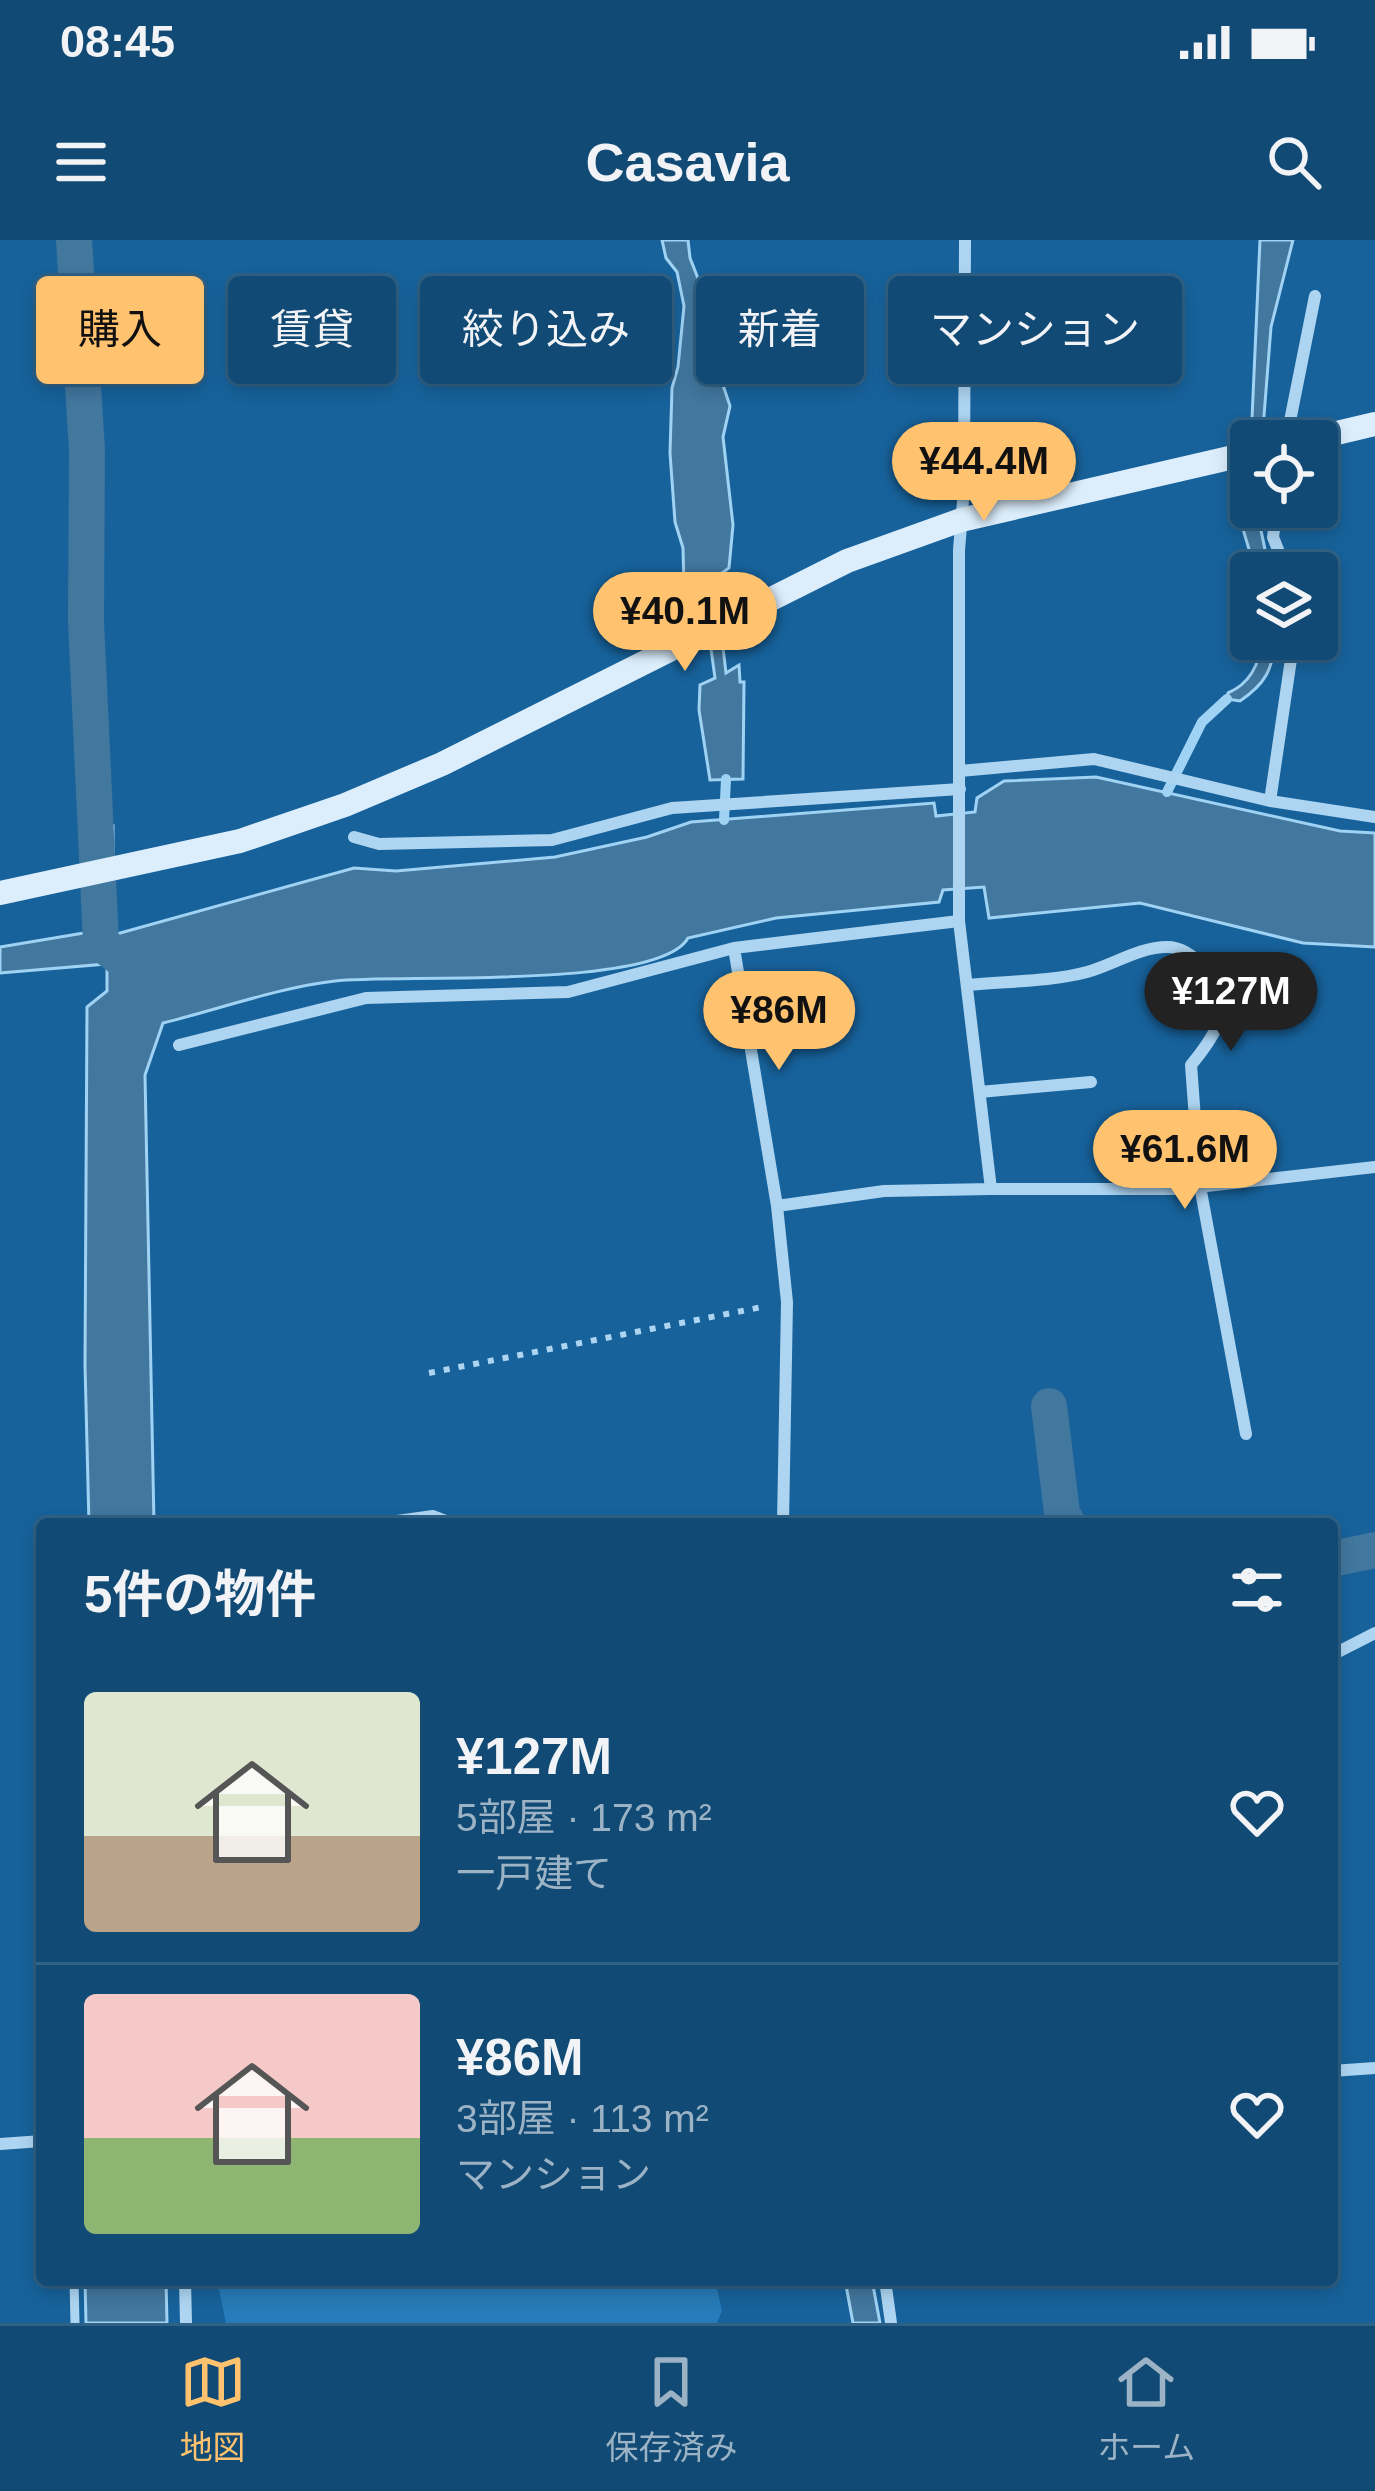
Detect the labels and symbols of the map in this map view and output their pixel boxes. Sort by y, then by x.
pin: ¥44.4M [886,422,1082,524]
pin: ¥40.1M [587,572,783,674]
pin: ¥127M [1147,952,1315,1054]
pin: ¥86M [708,971,850,1073]
pin: ¥61.6M [1087,1110,1283,1212]

